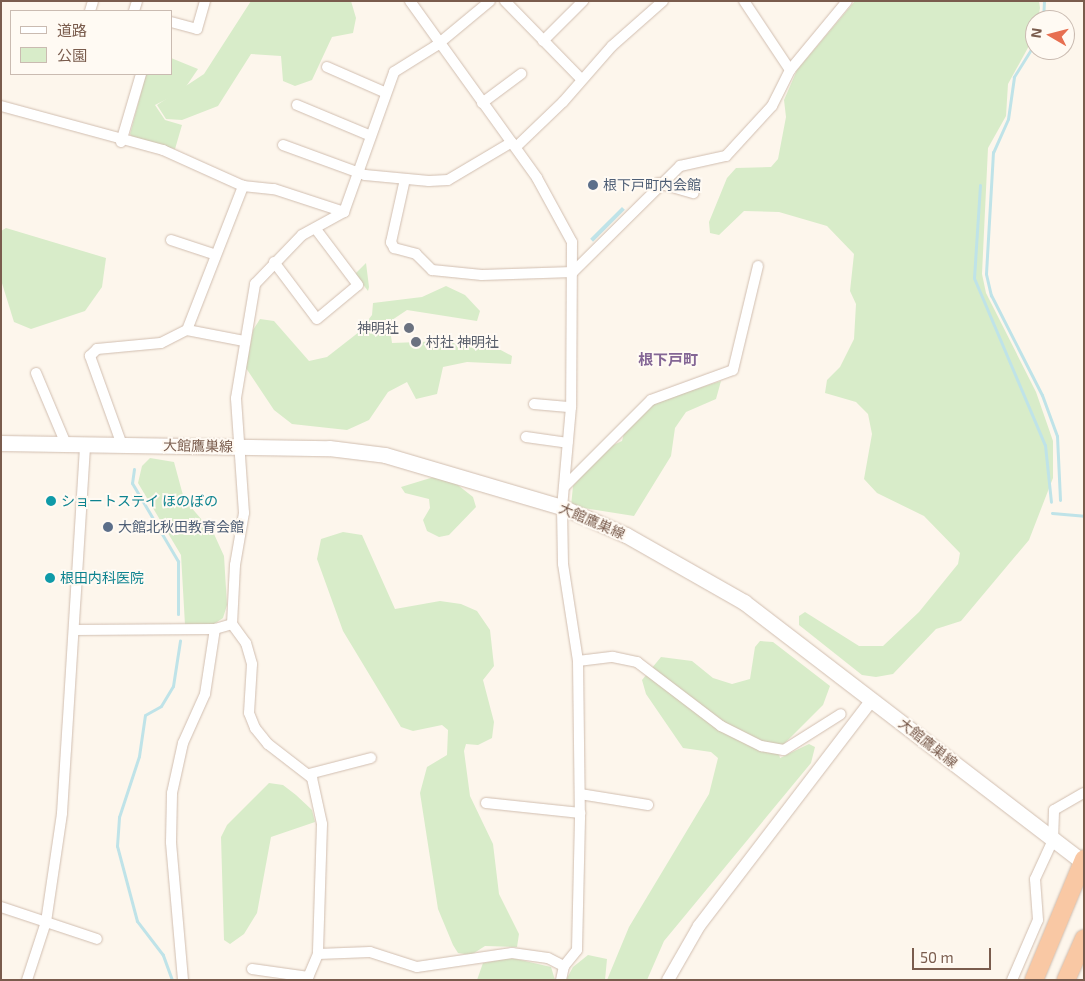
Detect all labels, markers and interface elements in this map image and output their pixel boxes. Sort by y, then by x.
legend [10,10,172,75]
north arrow [1025,10,1075,60]
text: 道路 [57,21,87,39]
text: N [1027,27,1045,39]
text: 公園 [57,46,87,64]
place label: 根下戸町内会館 [603,177,701,193]
marker: 根下戸町内会館 [587,179,599,191]
place label: 神明社 [357,320,399,336]
marker: 神明社 [403,322,415,334]
place label: 村社 神明社 [426,334,499,350]
marker: 村社 神明社 [410,336,422,348]
district label: 根下戸町 [638,351,698,369]
street label: 大館鷹巣線 [163,437,233,455]
place label: ショートステイ ほのぼの [61,493,218,509]
marker: ショートステイ ほのぼの [45,495,57,507]
street label: 大館鷹巣線 [557,500,627,542]
place label: 大館北秋田教育会館 [118,519,244,535]
marker: 大館北秋田教育会館 [102,521,114,533]
place label: 根田内科医院 [60,570,144,586]
marker: 根田内科医院 [44,572,56,584]
street label: 大館鷹巣線 [895,715,961,771]
scale bar [915,938,994,970]
text: 50 m [920,948,954,966]

